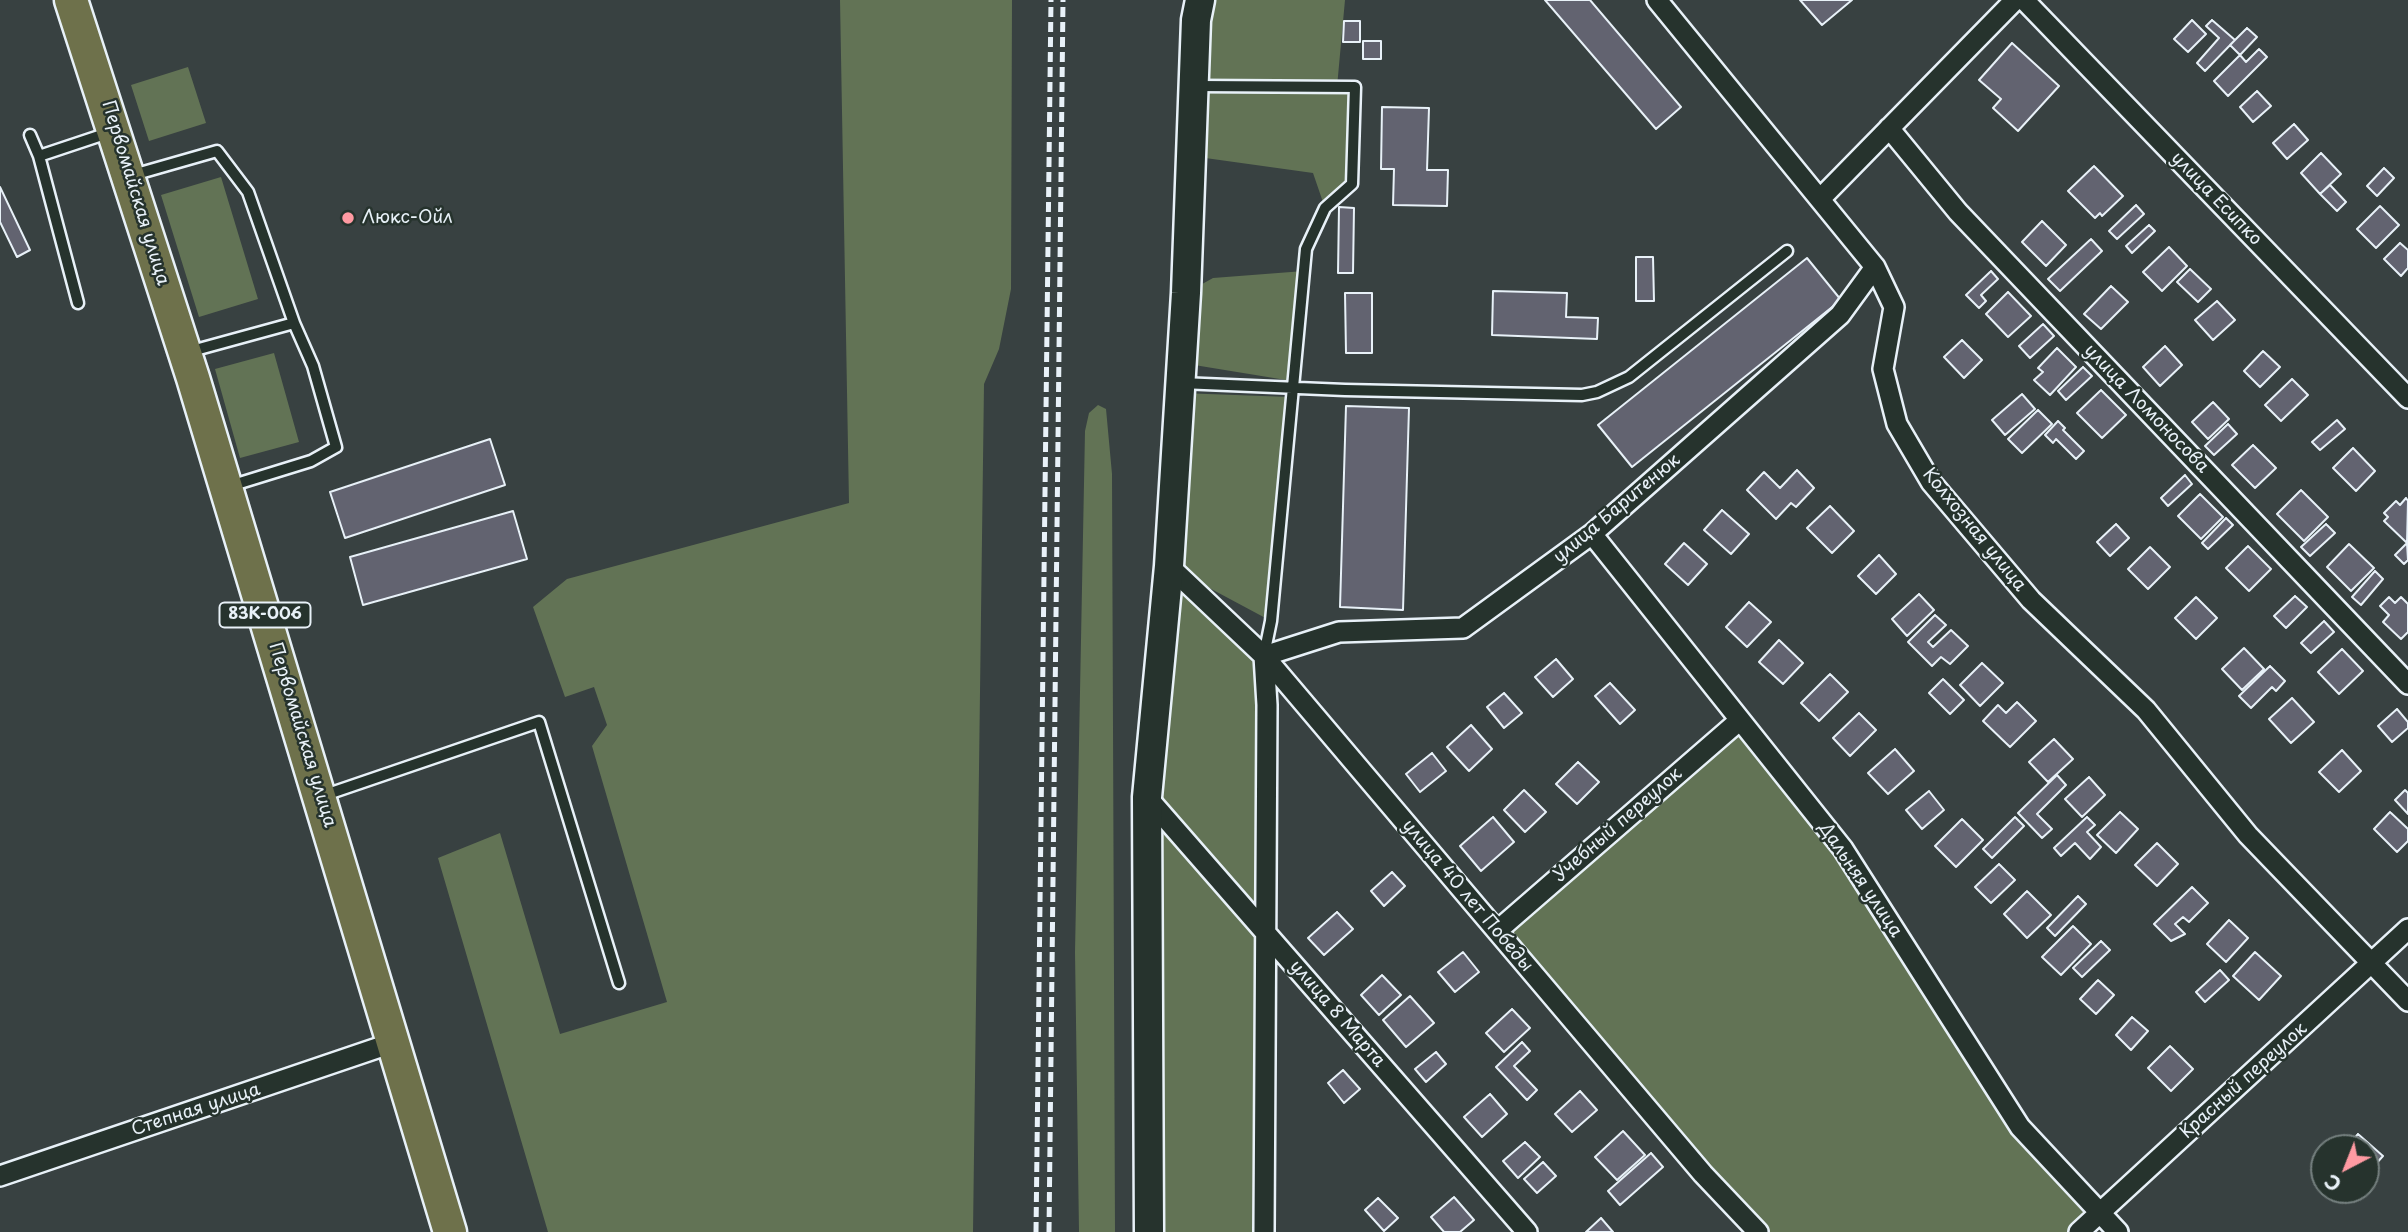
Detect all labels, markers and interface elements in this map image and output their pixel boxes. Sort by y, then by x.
street label: Первомайская улица [97,98,173,288]
street label: улица Есипко [2166,148,2266,250]
place label: Люкс-Ойл [362,207,453,229]
marker: Люкс-Ойл [340,210,356,226]
street label: улица Ломоносова [2079,340,2213,478]
street label: улица Баритенюк [1549,450,1685,568]
street label: Колхозная улица [1918,464,2030,596]
road number: 83К-006 [219,602,310,628]
street label: Первомайская улица [264,640,340,830]
street label: Учебный переулок [1549,763,1687,887]
street label: улица 40 лет Победы [1397,815,1537,977]
street label: Дальняя улица [1814,818,1906,942]
street label: улица 8 Марта [1285,956,1389,1072]
street label: Красный переулок [2176,1018,2312,1144]
street label: Степная улица [129,1079,263,1141]
north arrow [2310,1134,2380,1204]
text: С [2318,1168,2347,1198]

